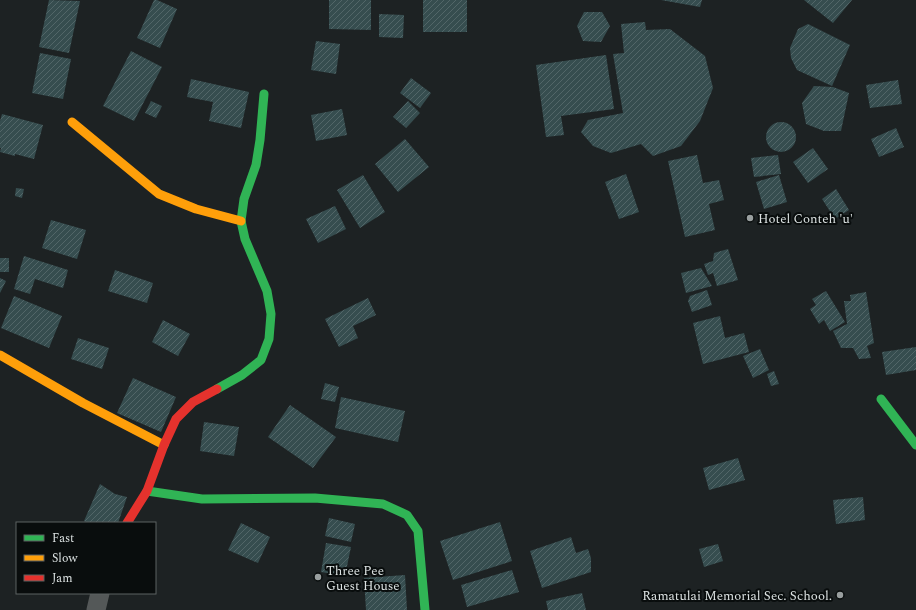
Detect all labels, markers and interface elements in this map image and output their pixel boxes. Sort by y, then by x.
place label: Hotel Conteh 'u' [758,209,853,229]
marker: Hotel Conteh 'u' [745,213,755,223]
legend [16,522,156,594]
text: Fast [52,529,74,548]
text: Slow [52,549,78,568]
place label: Three Pee Guest House [326,561,400,596]
text: Jam [52,569,73,588]
marker: Three Pee Guest House [313,572,323,582]
place label: Ramatulai Memorial Sec. School. [642,586,832,606]
marker: Ramatulai Memorial Sec. School. [835,590,845,600]

